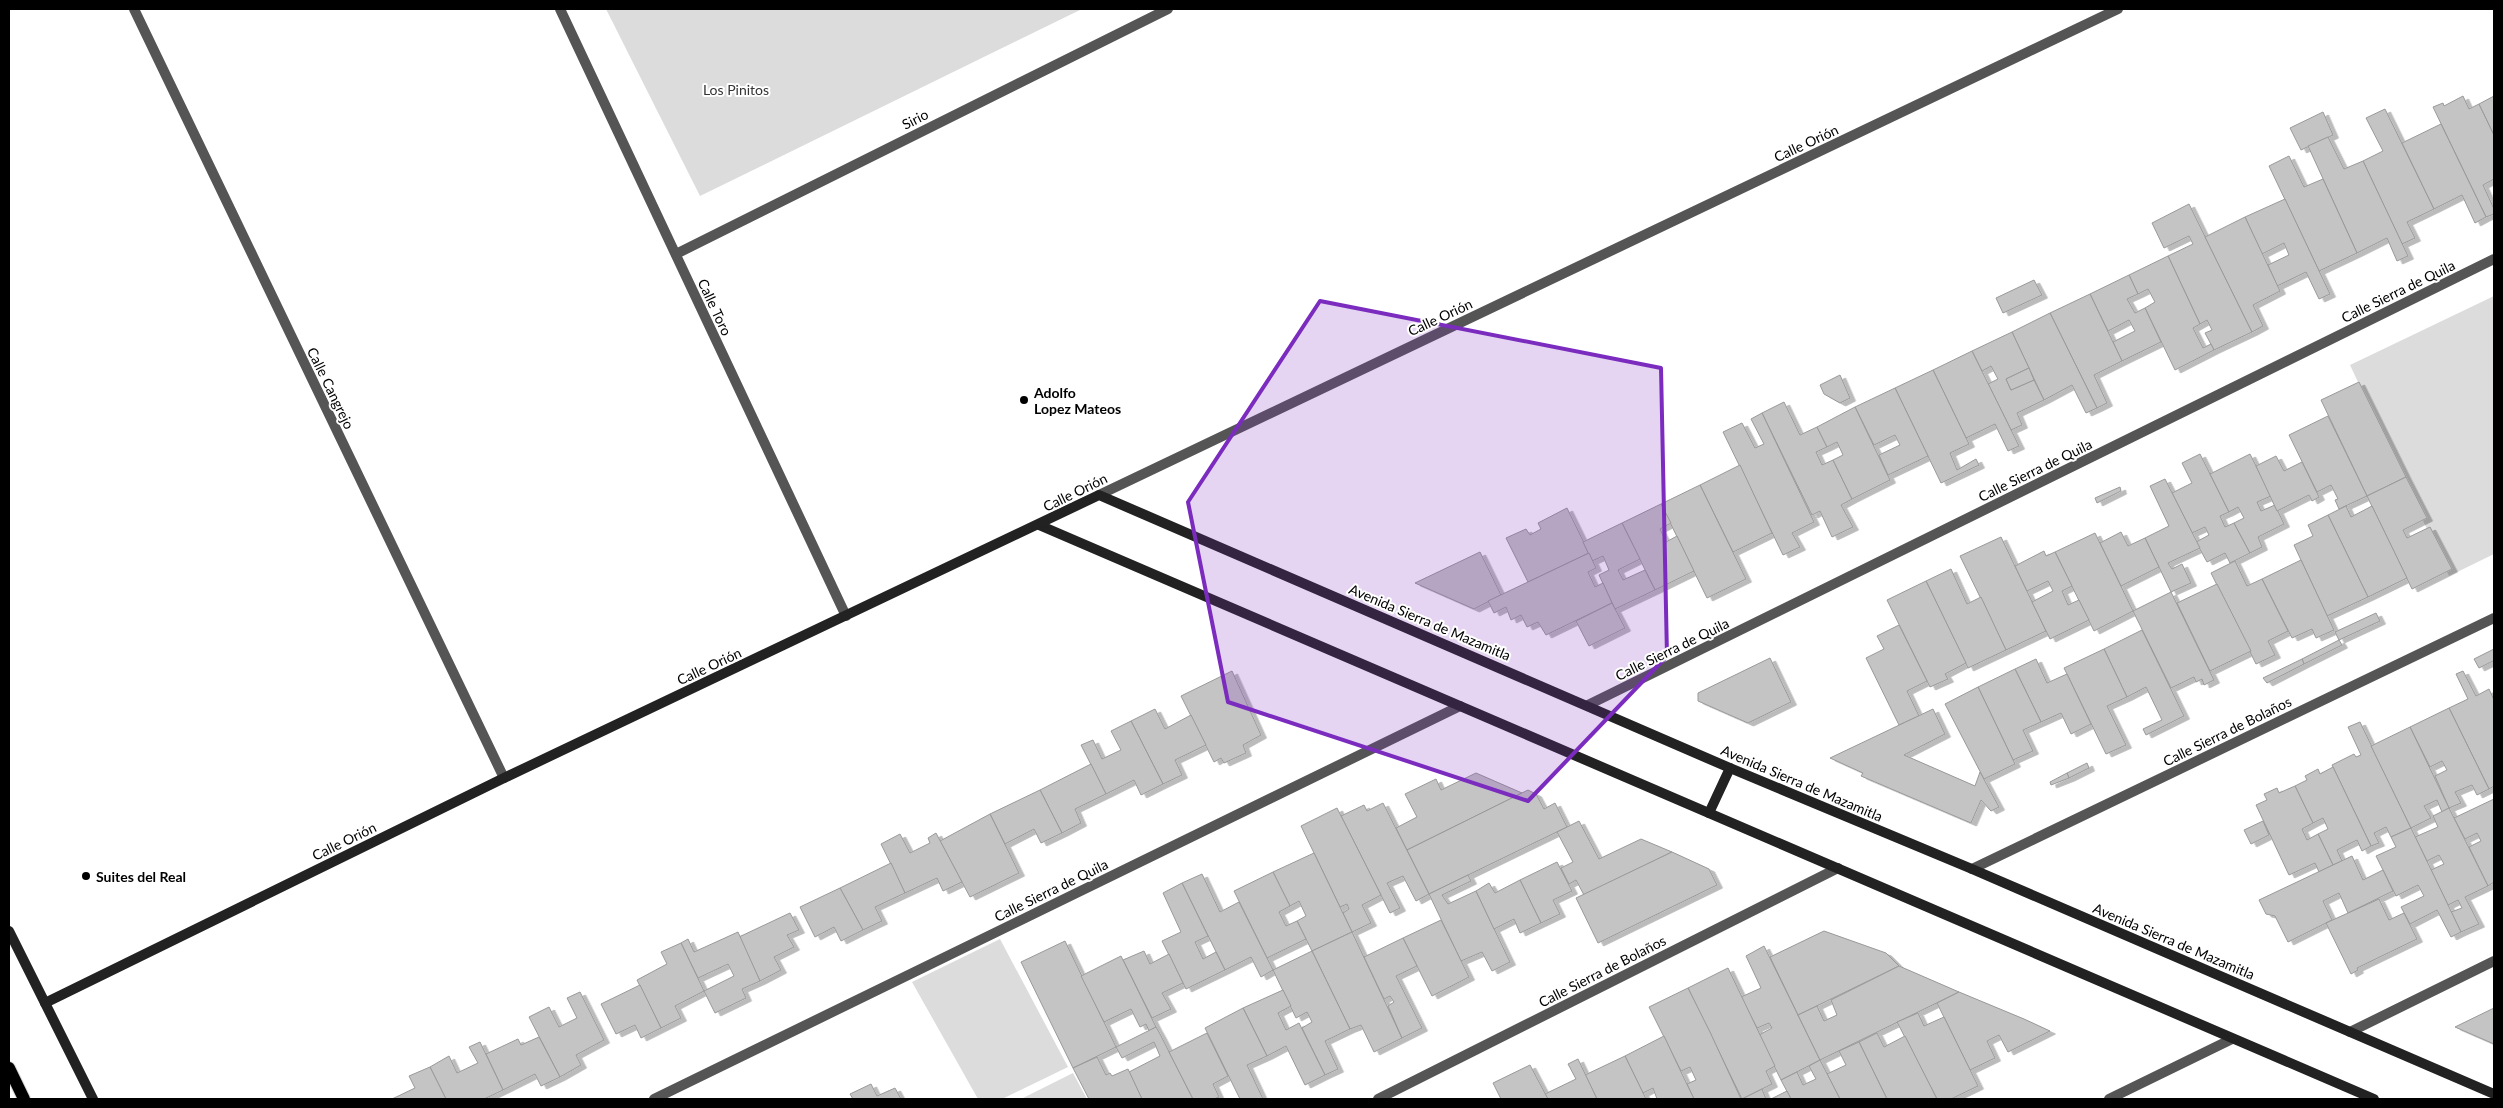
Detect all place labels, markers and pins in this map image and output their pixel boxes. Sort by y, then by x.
place label: Adolfo Lopez Mateos [1033,384,1121,417]
marker: Adolfo Lopez Mateos [1018,394,1030,406]
place label: Suites del Real [96,868,186,885]
marker: Suites del Real [80,870,92,882]

